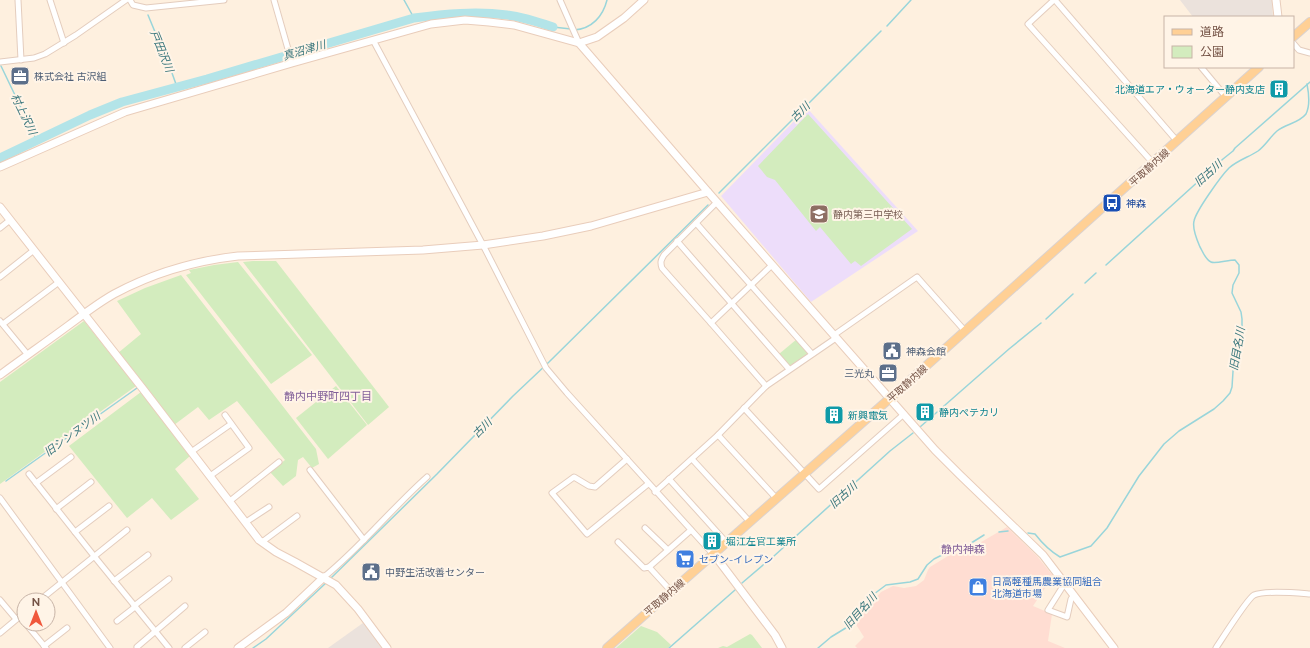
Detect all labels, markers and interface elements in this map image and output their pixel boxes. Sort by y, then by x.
legend [1164,16,1294,68]
text: 道路 [1200,25,1224,39]
water label: 戸田沢川 [147,28,176,75]
water label: 真沼津川 [281,38,328,63]
text: 公園 [1200,45,1224,59]
office icon: 株式会社 古沢組 [9,65,31,87]
place label: 株式会社 古沢組 [34,71,107,82]
building icon: 北海道エア・ウォーター静内支店 [1268,78,1290,100]
place label: 北海道エア・ウォーター静内支店 [1115,84,1265,95]
water label: 村上沢川 [8,92,39,138]
water label: 古川 [788,99,813,125]
street label: 平取静内線 [1127,147,1172,188]
water label: 旧古川 [1192,157,1226,189]
bus stop icon: 神森 [1101,192,1123,214]
place label: 神森 [1126,198,1146,209]
school or university icon: 静内第三中学校 [808,203,830,225]
place label: 静内第三中学校 [833,209,903,220]
water label: 旧目名川 [1227,325,1248,372]
public building icon: 神森会館 [881,340,903,362]
place label: 神森会館 [906,346,946,357]
office icon: 三光丸 [877,362,899,384]
street label: 平取静内線 [885,363,930,404]
place label: 三光丸 [844,368,874,379]
district label: 静内中野町四丁目 [284,390,372,403]
building icon: 静内ぺテカリ [914,401,936,423]
building icon: 新興電気 [823,404,845,426]
place label: 静内ぺテカリ [939,407,999,418]
water label: 旧シンヌツ川 [42,409,104,459]
place label: 新興電気 [848,410,888,421]
water label: 古川 [470,415,495,441]
water label: 旧古川 [827,479,861,511]
building icon: 堀江左官工業所 [701,530,723,552]
place label: 堀江左官工業所 [726,536,796,547]
district label: 静内神森 [941,543,985,556]
supermarket icon: セブン-イレブン [674,548,696,570]
place label: セブン-イレブン [699,554,773,565]
public building icon: 中野生活改善センター [360,561,382,583]
place label: 中野生活改善センター [385,567,485,578]
shop icon: 日高軽種馬農業協同組合 北海道市場 [967,576,989,598]
place label: 日高軽種馬農業協同組合 北海道市場 [992,576,1102,599]
street label: 平取静内線 [642,577,687,618]
water label: 旧目名川 [841,590,881,632]
north arrow [16,592,56,632]
text: N [32,596,40,609]

